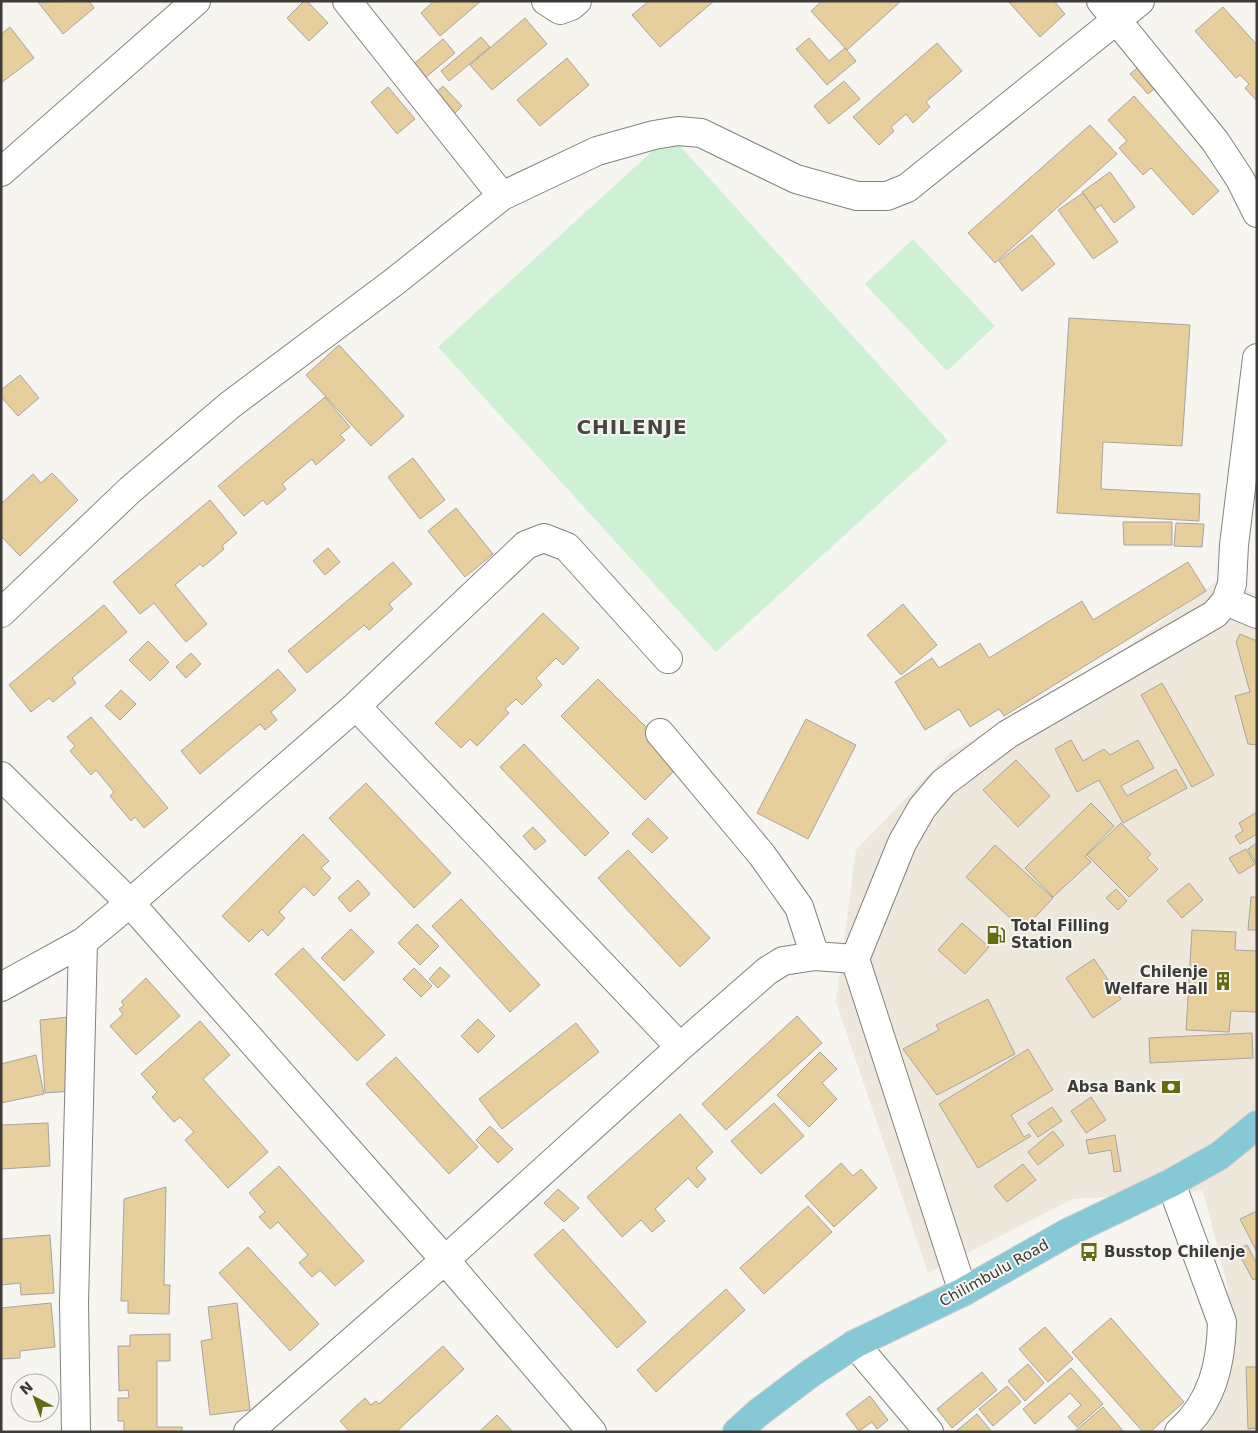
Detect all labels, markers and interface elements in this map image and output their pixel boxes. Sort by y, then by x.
district label: CHILENJE [576,415,688,439]
place label: Total Filling Station [1011,917,1109,952]
fuel station icon: Total Filling Station [985,924,1007,946]
place label: Chilenje Welfare Hall [1104,963,1208,998]
building icon: Chilenje Welfare Hall [1212,970,1234,992]
bank icon: Absa Bank [1160,1076,1182,1098]
place label: Absa Bank [1067,1078,1157,1096]
street label: Chilimbulu Road [936,1236,1052,1310]
bus stop icon: Busstop Chilenje [1078,1241,1100,1263]
place label: Busstop Chilenje [1104,1243,1246,1261]
north arrow [10,1373,60,1423]
text: N [17,1378,36,1398]

